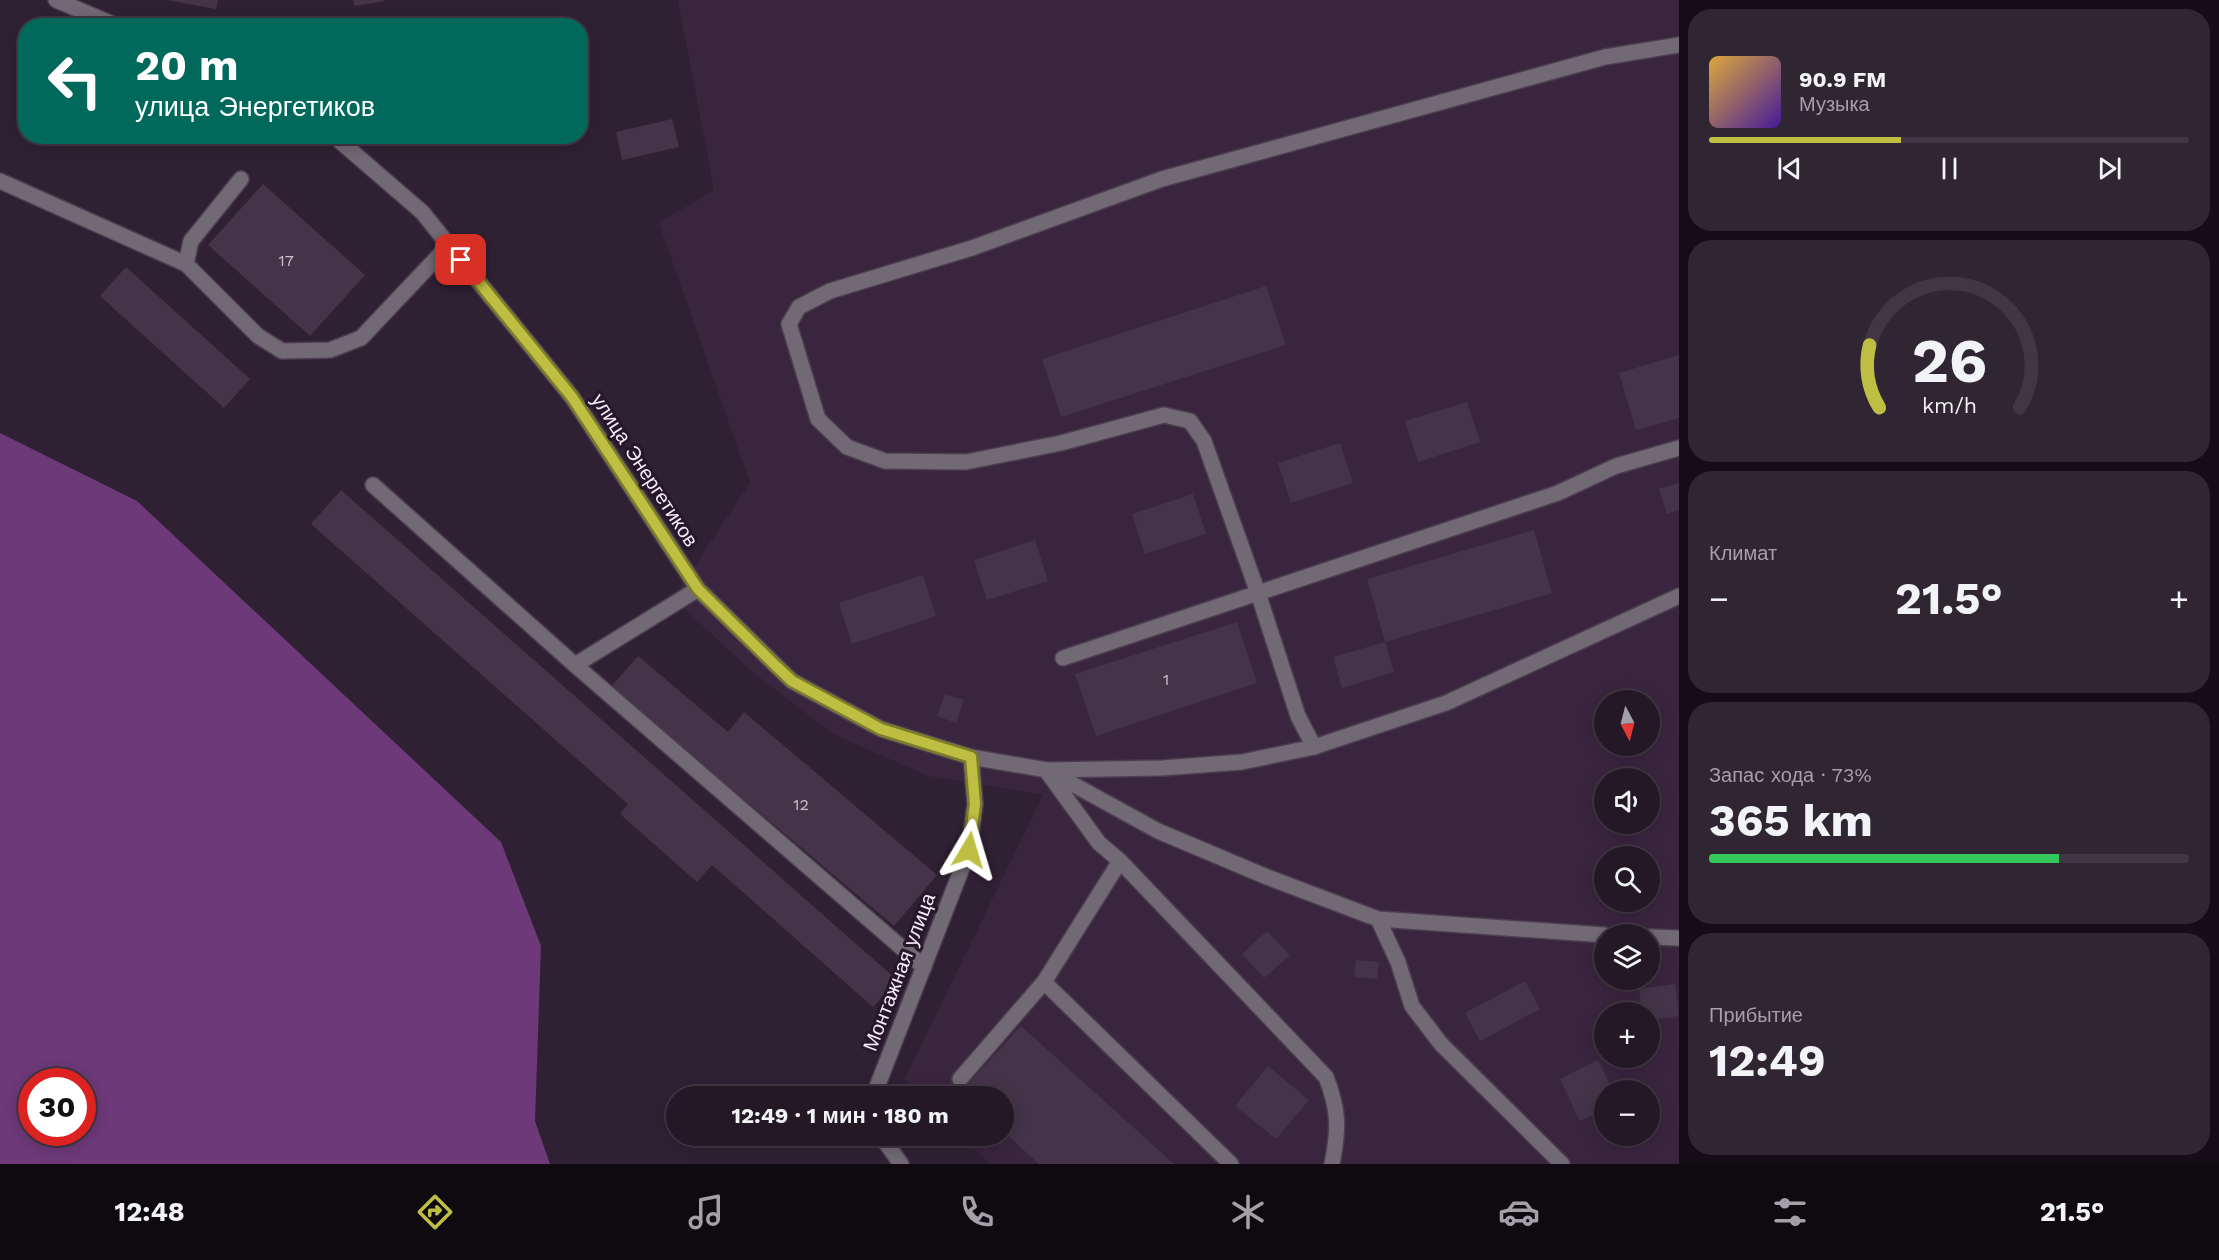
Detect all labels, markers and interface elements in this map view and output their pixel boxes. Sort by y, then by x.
text: 20 m [135,41,239,90]
icon: left [36,42,114,120]
text: 90.9 FM [1799,67,1886,92]
text: улица Энергетиков [135,91,375,123]
text: Музыка [1799,92,1870,116]
icon: previous [1773,152,1806,185]
icon: pause [1933,152,1966,185]
icon: next [2093,152,2126,185]
pin [435,234,486,285]
icon: arrive [444,243,477,276]
house number: 17 [278,251,294,270]
text: 26 [1911,324,1987,397]
street label: улица Энергетиков [587,389,703,551]
text: km/h [1921,393,1977,418]
text: Климат [1709,541,1777,565]
text: 21.5° [1895,572,2003,625]
text: − [1709,579,1729,618]
text: + [2169,579,2189,618]
house number: 1 [1163,670,1169,689]
north arrow [1594,690,1660,756]
map controls [1594,690,1660,1146]
text: Запас хода · 73% [1709,763,1872,787]
button: sound [1594,768,1660,834]
text: 365 km [1709,794,1873,847]
house number: 12 [793,795,809,814]
position arrow [937,818,1001,882]
button: search [1594,846,1660,912]
street label: Монтажная улица [858,889,940,1054]
button: layers [1594,924,1660,990]
button: + [1594,1002,1660,1068]
text: Прибытие [1709,1003,1803,1027]
text: 12:49 [1709,1034,1826,1087]
speed limit sign: 30 [18,1068,96,1146]
button: − [1594,1080,1660,1146]
text: 12:49 · 1 мин · 180 m [731,1103,949,1128]
icon: directions [414,1191,456,1233]
icon: music [685,1191,727,1233]
icon: phone [956,1191,998,1233]
icon: climate [1227,1191,1269,1233]
icon: car [1498,1191,1540,1233]
icon: filters [1769,1191,1811,1233]
text: 12:48 [115,1196,185,1228]
text: 21.5° [2040,1196,2104,1228]

